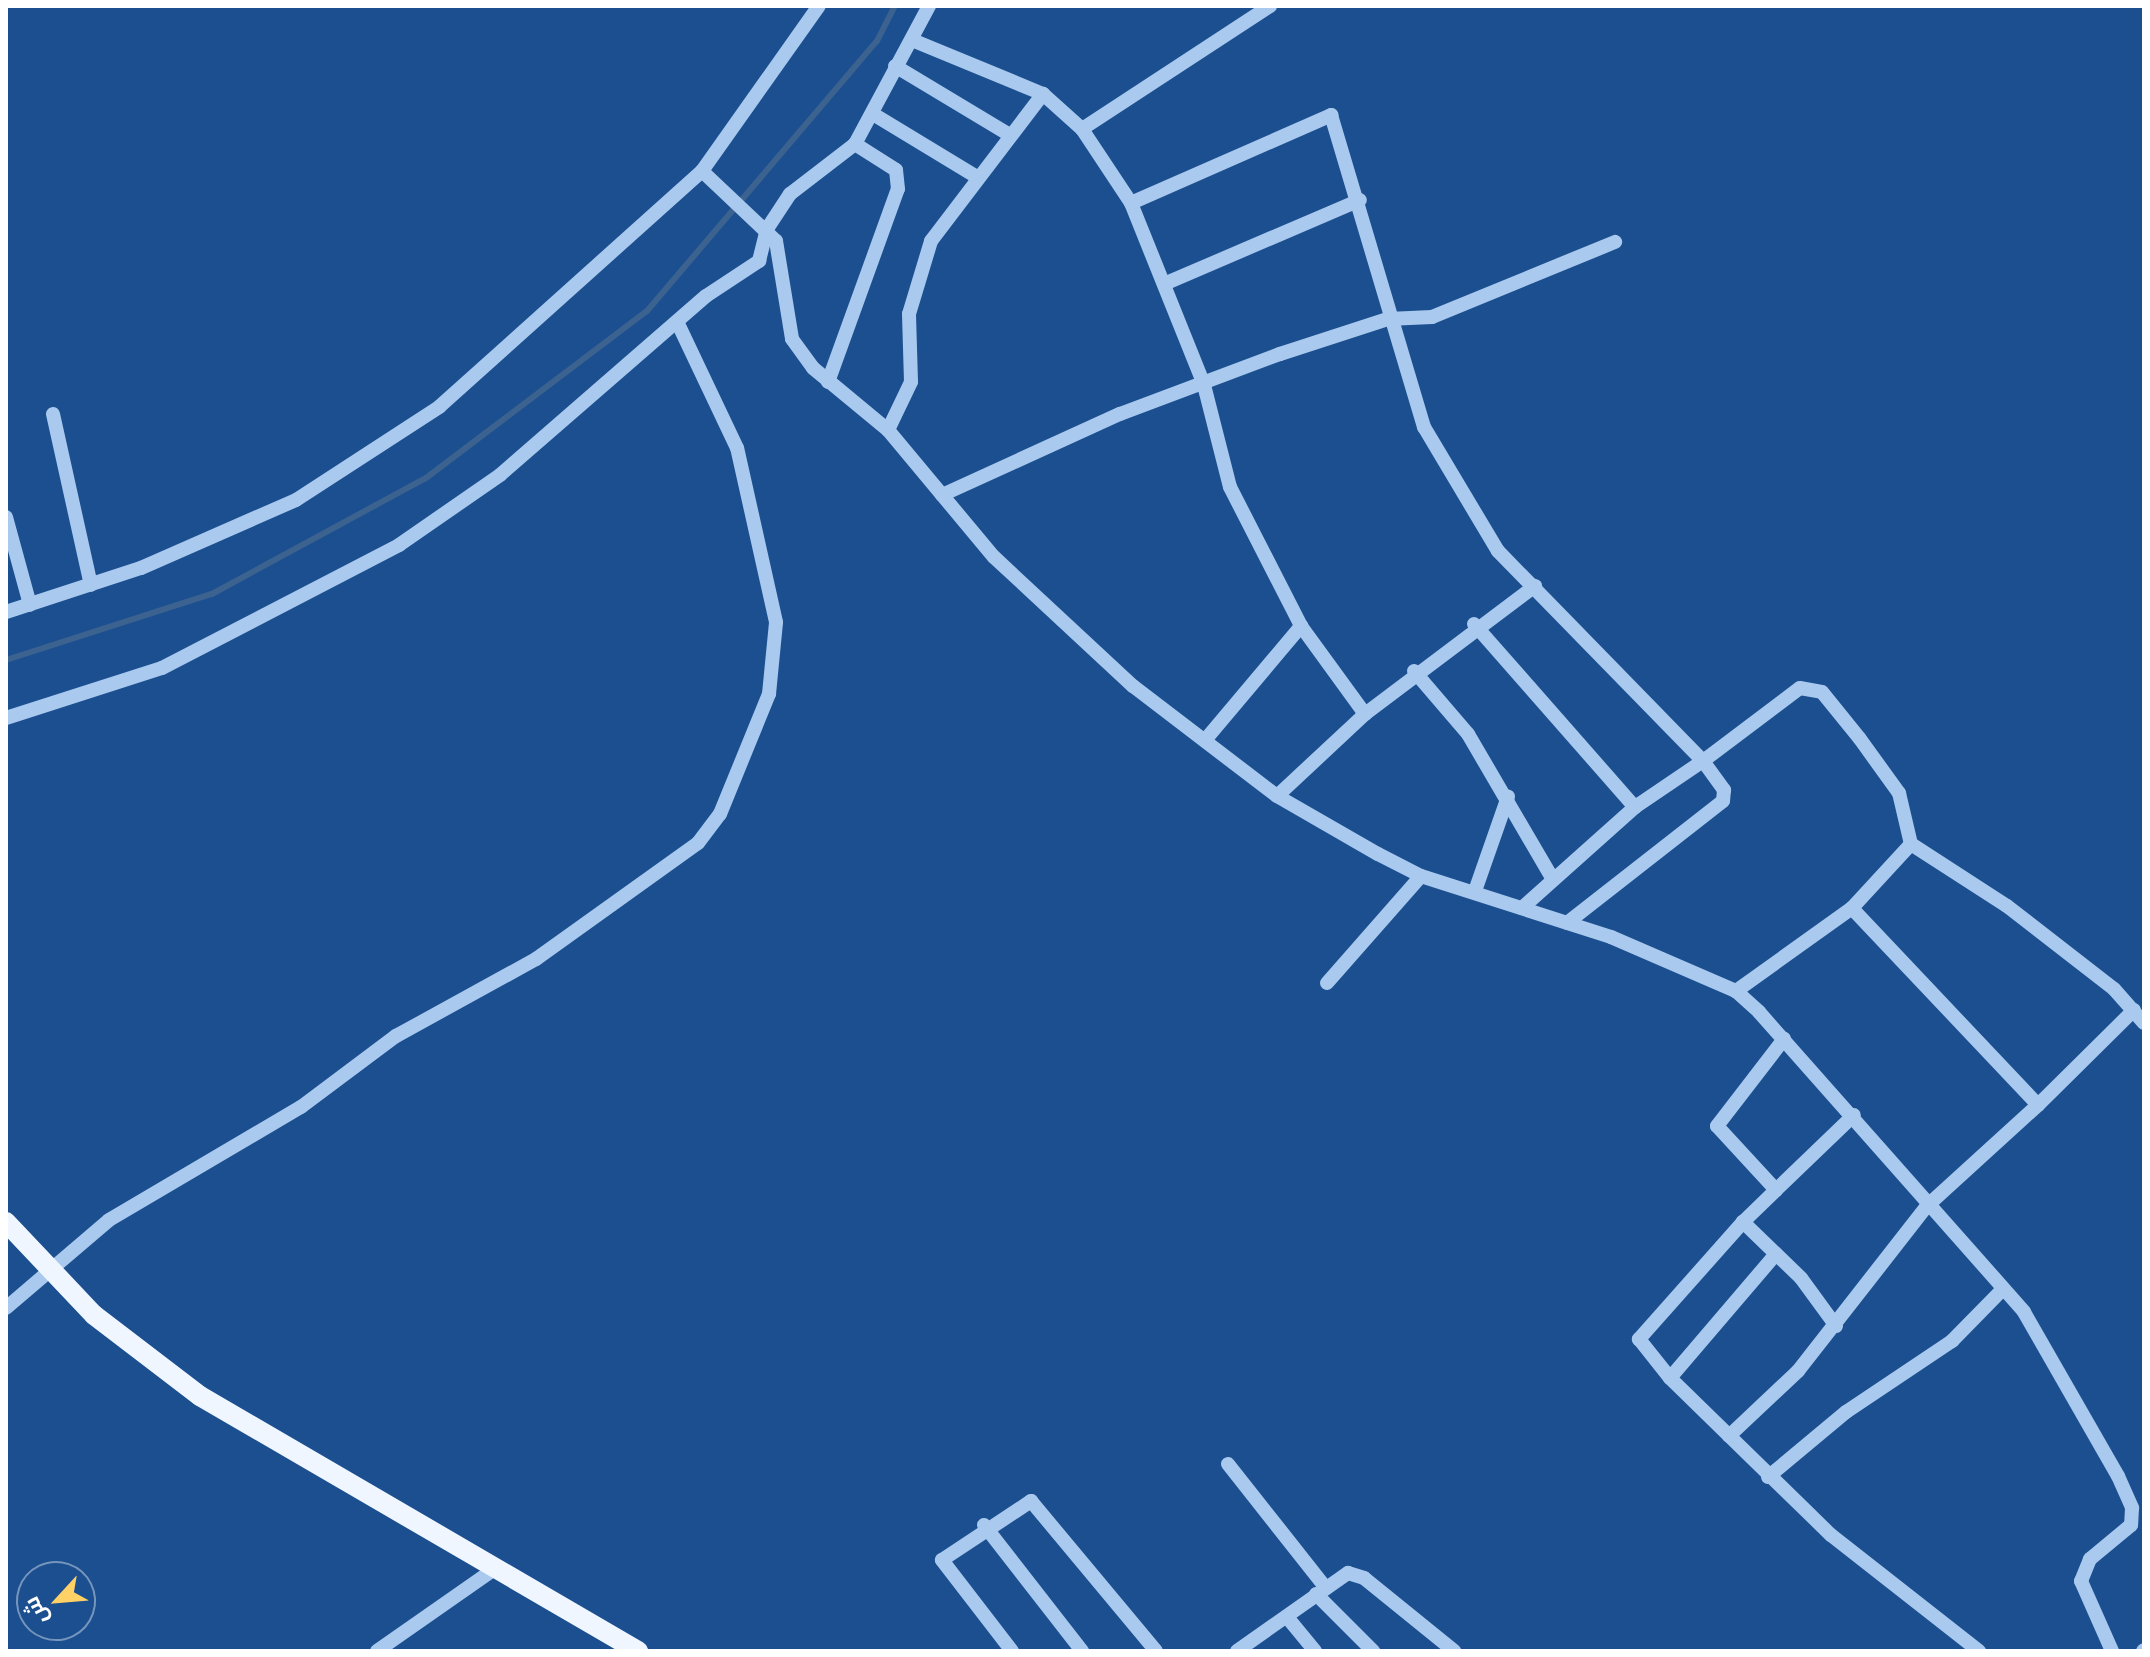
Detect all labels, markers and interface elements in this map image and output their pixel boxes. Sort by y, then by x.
north arrow [16,1561,96,1641]
text: ش [18,1593,53,1629]

